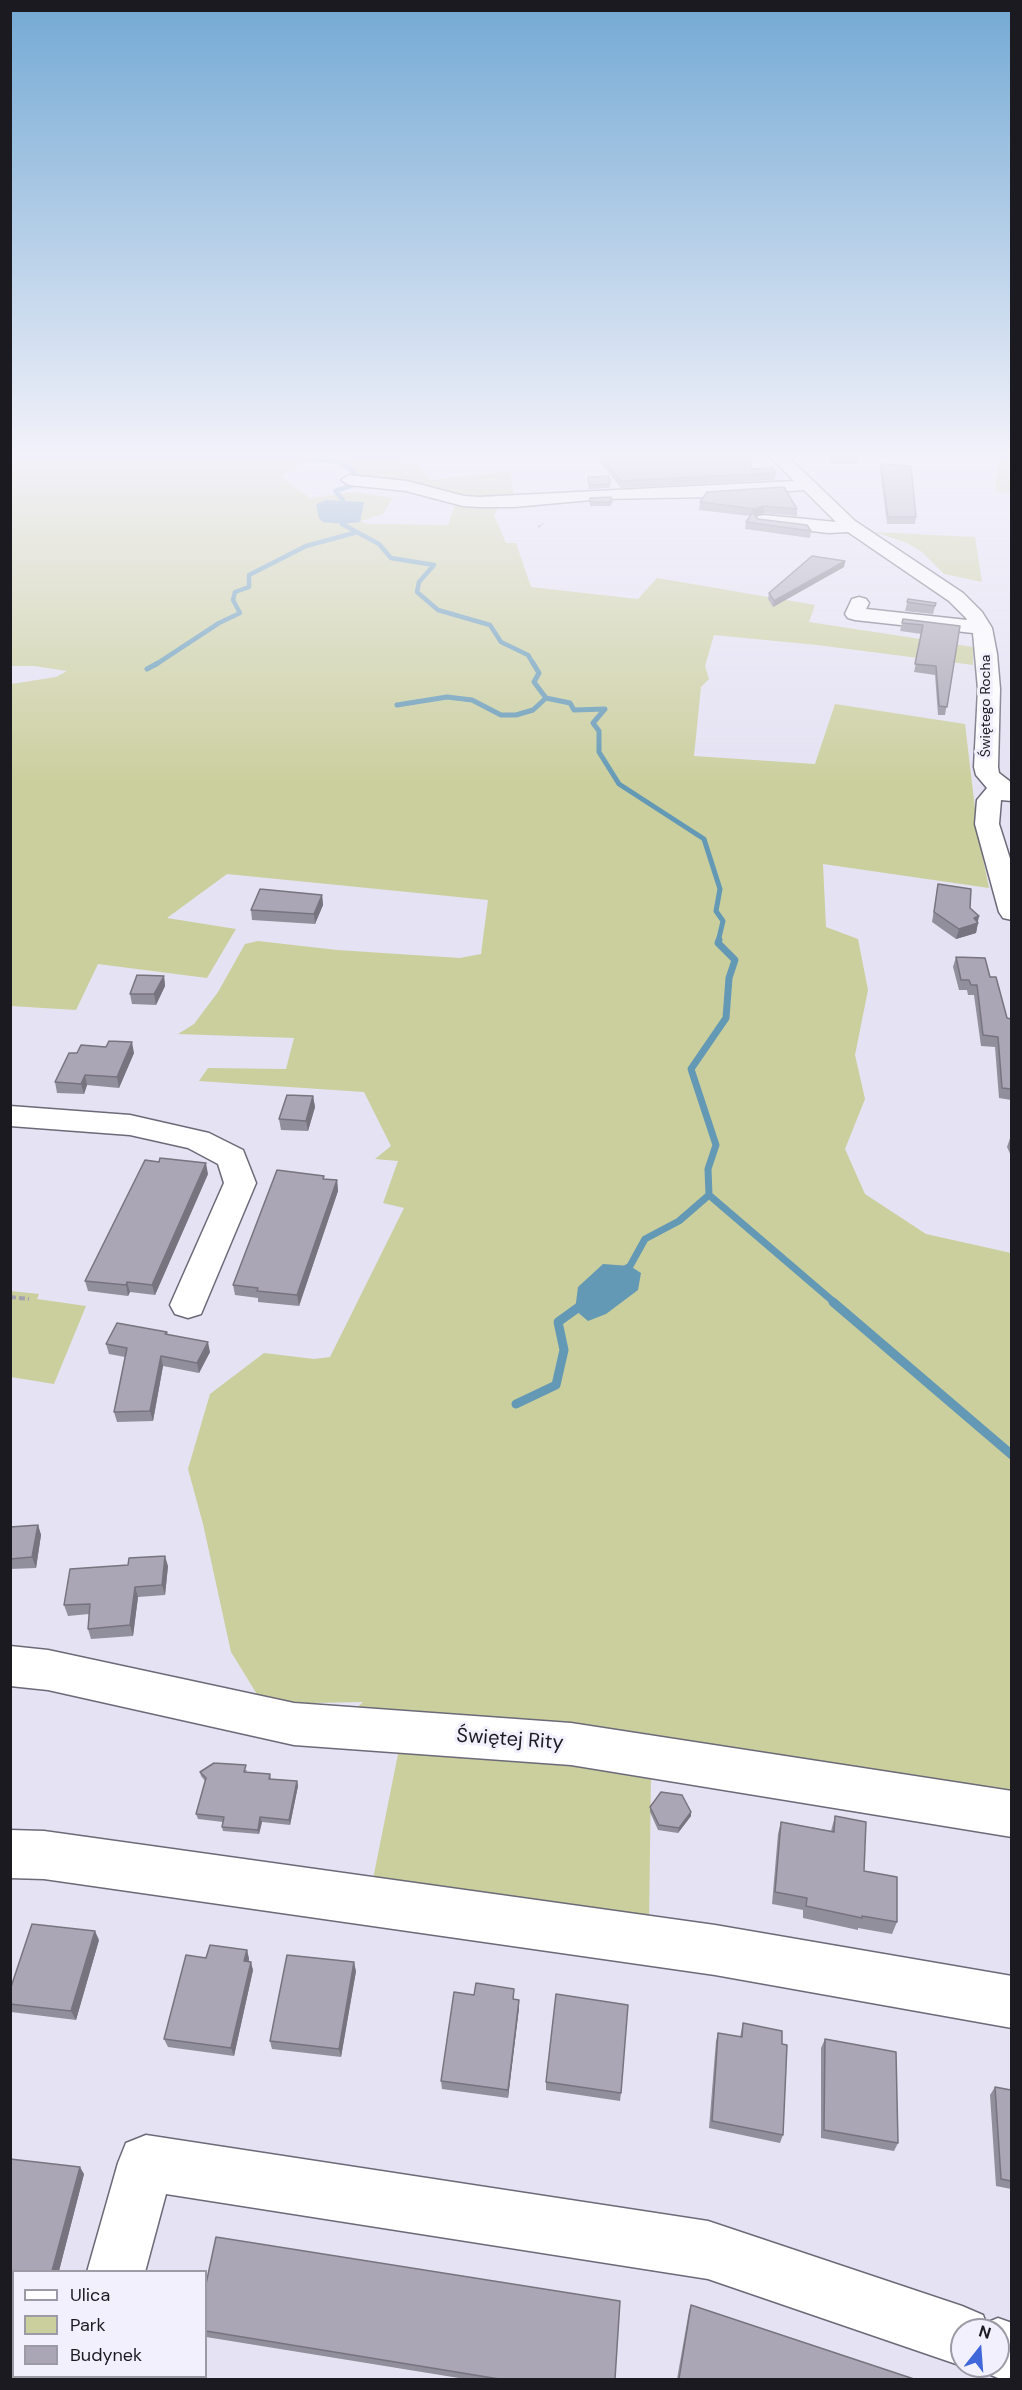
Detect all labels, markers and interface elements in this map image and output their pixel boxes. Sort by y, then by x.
street label: Świętego Rocha [978,655,994,757]
street label: Świętej Rity [456,1724,564,1756]
legend [12,2270,207,2378]
text: Ulica [70,2283,110,2307]
text: Park [70,2313,106,2337]
north arrow [950,2318,1010,2378]
text: N [976,2320,993,2344]
text: Budynek [70,2343,142,2367]

